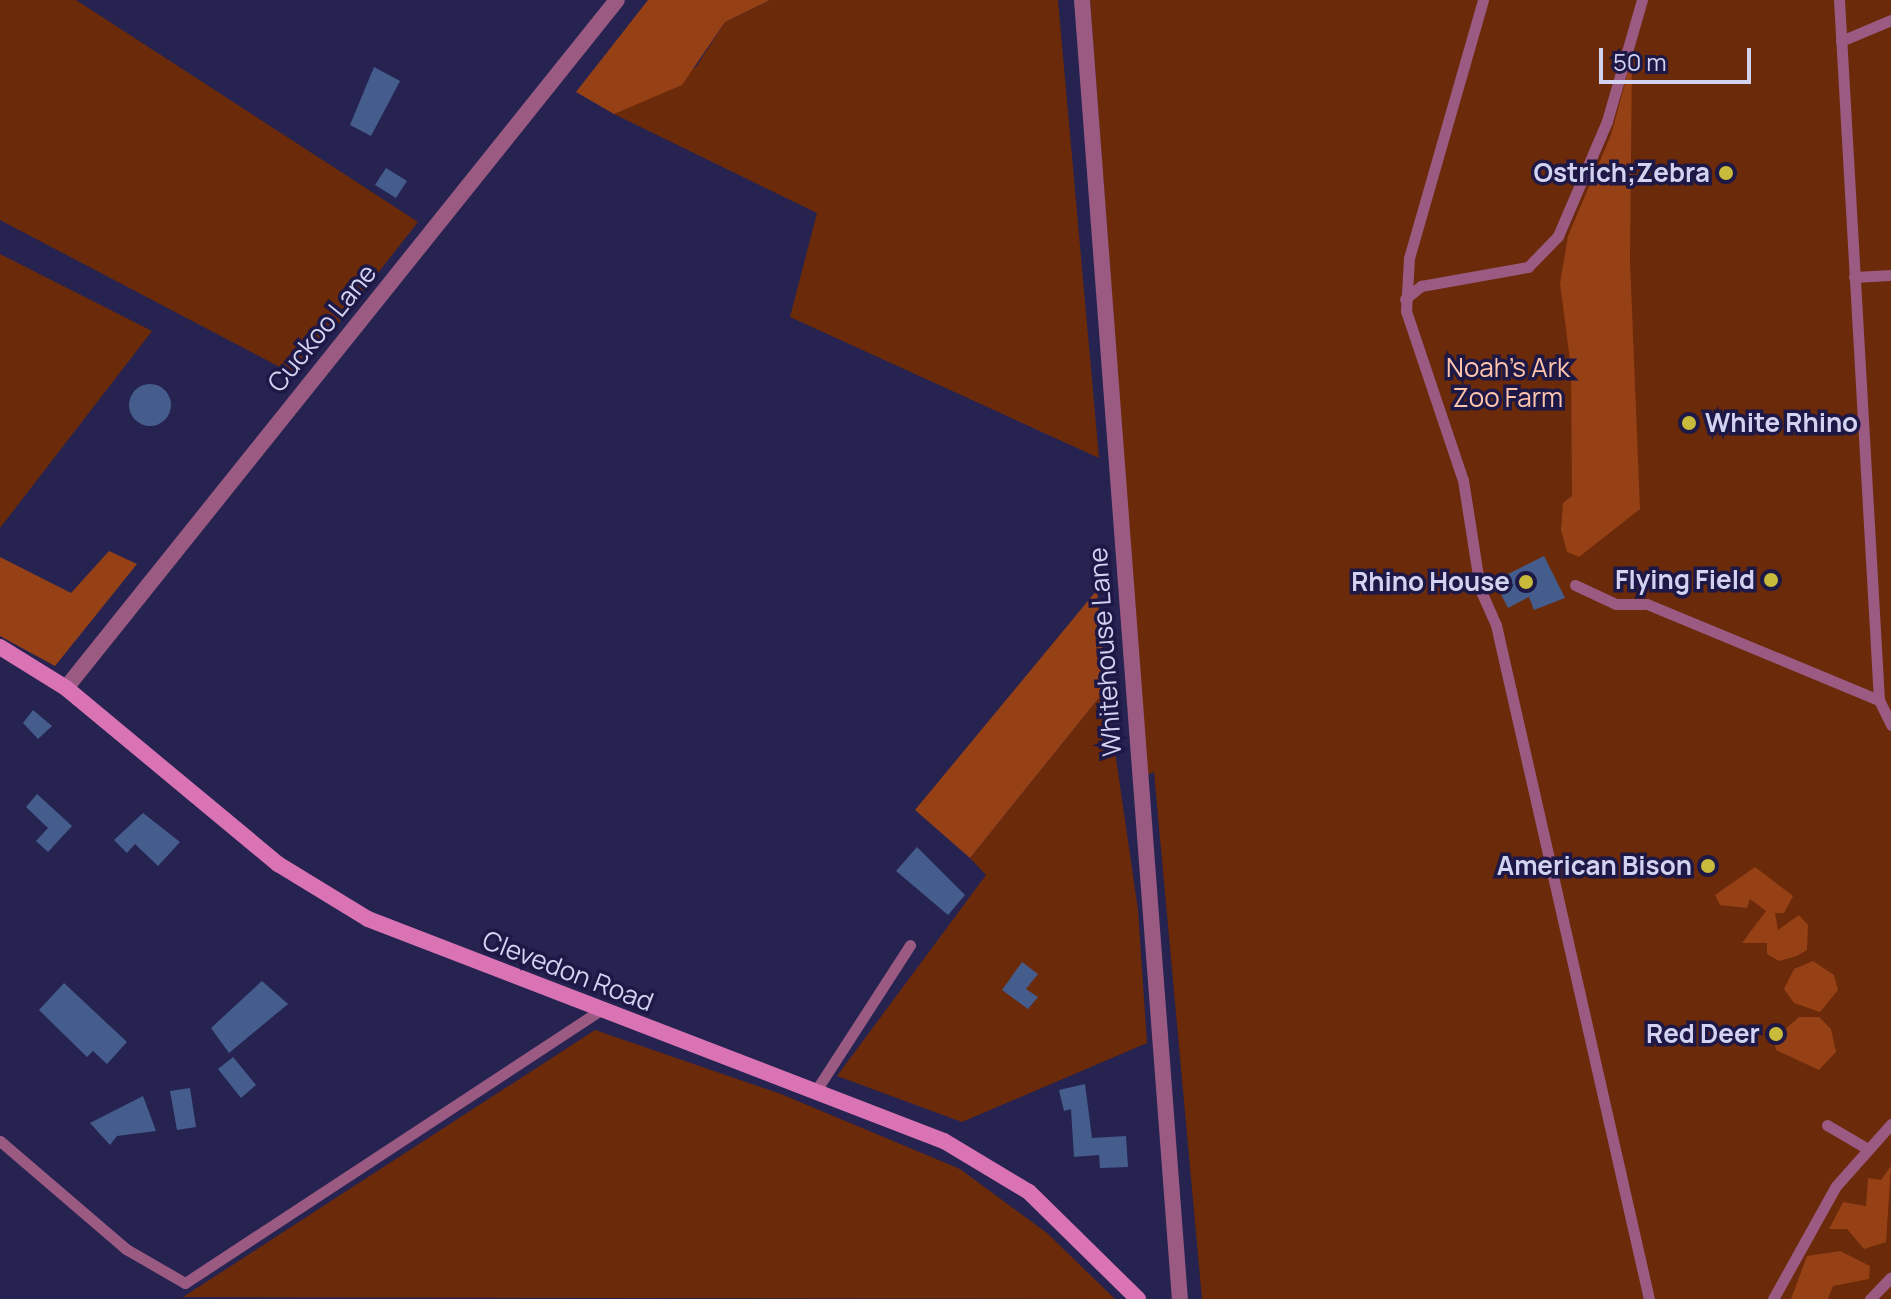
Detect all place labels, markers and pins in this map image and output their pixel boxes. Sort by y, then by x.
place label: Ostrich;Zebra [1533,157,1710,189]
marker: Ostrich;Zebra [1717,164,1735,182]
place label: White Rhino [1705,407,1858,439]
marker: White Rhino [1680,414,1698,432]
place label: Flying Field [1615,564,1755,596]
place label: Rhino House [1351,566,1510,598]
marker: Flying Field [1762,571,1780,589]
marker: Rhino House [1517,573,1535,591]
place label: American Bison [1497,850,1692,882]
marker: American Bison [1699,857,1717,875]
place label: Red Deer [1646,1018,1760,1050]
marker: Red Deer [1767,1025,1785,1043]

